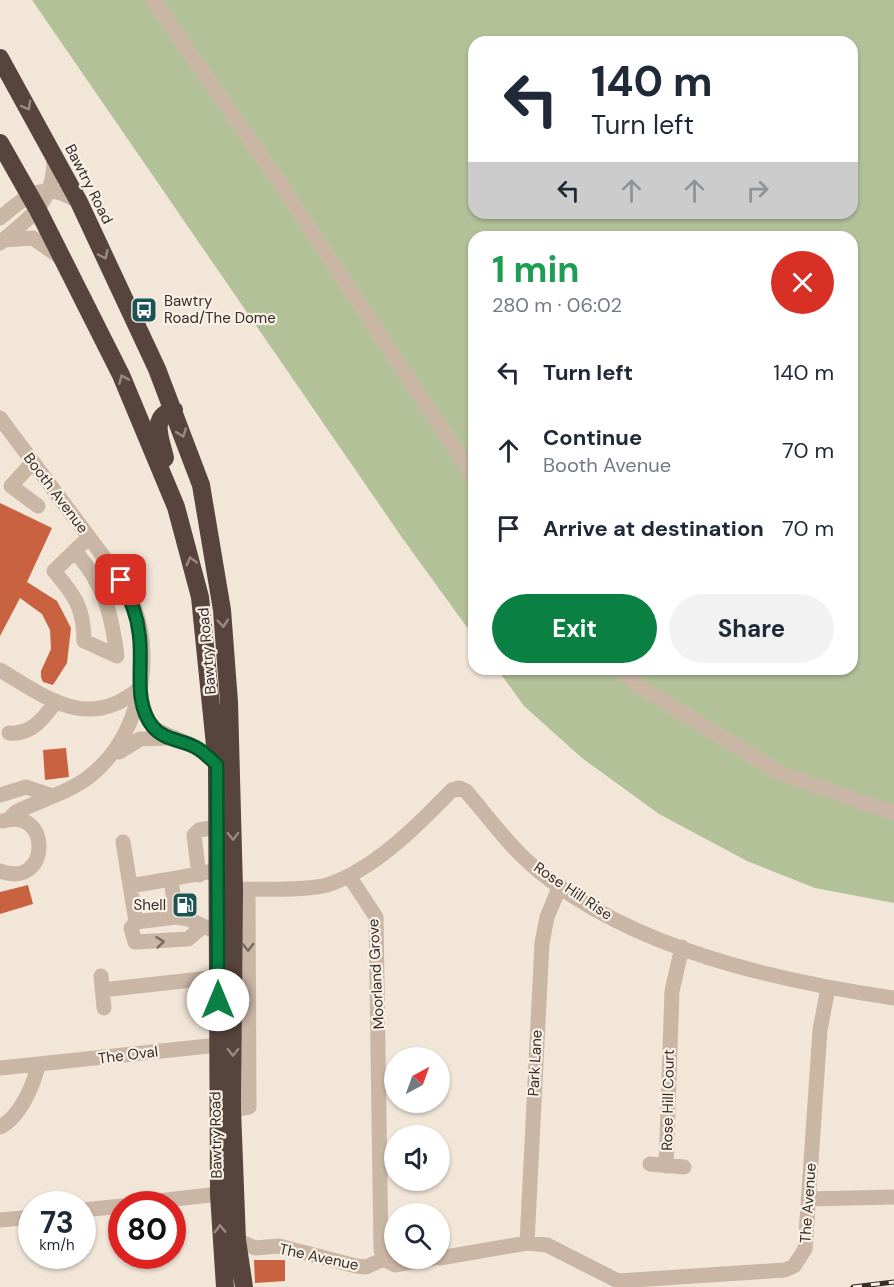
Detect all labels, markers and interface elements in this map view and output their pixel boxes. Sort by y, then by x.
text: 140 m [591,54,713,109]
icon: left [492,60,570,138]
one-way arrow [20,100,31,110]
text: Turn left [591,107,694,142]
street label: Bawtry Road [60,141,118,227]
icon: left [552,174,585,207]
icon: ahead [615,174,648,207]
icon: ahead [678,174,711,207]
icon: right [741,174,774,207]
text: 1 min [492,246,580,293]
one-way arrow [97,248,109,259]
button: close [771,251,834,314]
place label: Bawtry Road/The Dome [164,291,276,328]
text: 280 m · 06:02 [492,292,622,318]
bus stop icon: Bawtry Road/The Dome [129,295,159,325]
icon: left [492,356,525,389]
text: Turn left [543,358,633,387]
text: 140 m [773,358,834,387]
one-way arrow [118,374,130,385]
text: Continue [543,423,642,452]
one-way arrow [175,428,188,438]
icon: ahead [492,434,525,467]
text: 70 m [782,436,834,465]
street label: Booth Avenue [19,449,93,537]
text: Booth Avenue [543,452,671,478]
icon: arrive [492,512,525,545]
text: Arrive at destination [543,514,764,543]
text: 70 m [782,514,834,543]
pin [95,554,146,605]
one-way arrow [185,556,198,566]
icon: arrive [104,563,137,596]
button: Exit [492,594,657,663]
button: Share [669,594,834,663]
street label: Bawtry Road [193,607,221,695]
one-way arrow [216,619,229,628]
one-way arrow [227,831,239,840]
street label: Rose Hill Rise [530,857,616,925]
fuel station icon: Shell [170,890,200,920]
place label: Shell [133,895,166,915]
street label: Moorland Grove [363,918,389,1030]
one-way arrow [155,936,164,949]
one-way arrow [242,943,254,952]
position arrow [186,968,250,1032]
street label: Park Lane [523,1029,547,1097]
street label: The Oval [97,1041,159,1069]
one-way arrow [227,1047,239,1056]
north arrow [384,1047,450,1113]
map controls [384,1047,450,1269]
street label: Rose Hill Court [657,1049,679,1151]
street label: Bawtry Road [205,1091,227,1179]
button: sound [384,1125,450,1191]
street label: The Avenue [795,1162,821,1244]
speed limit sign: 80 [108,1191,186,1269]
text: 73 [40,1203,74,1242]
button: search [384,1203,450,1269]
one-way arrow [214,1224,226,1233]
text: km/h [39,1235,75,1255]
street label: The Avenue [278,1239,360,1275]

